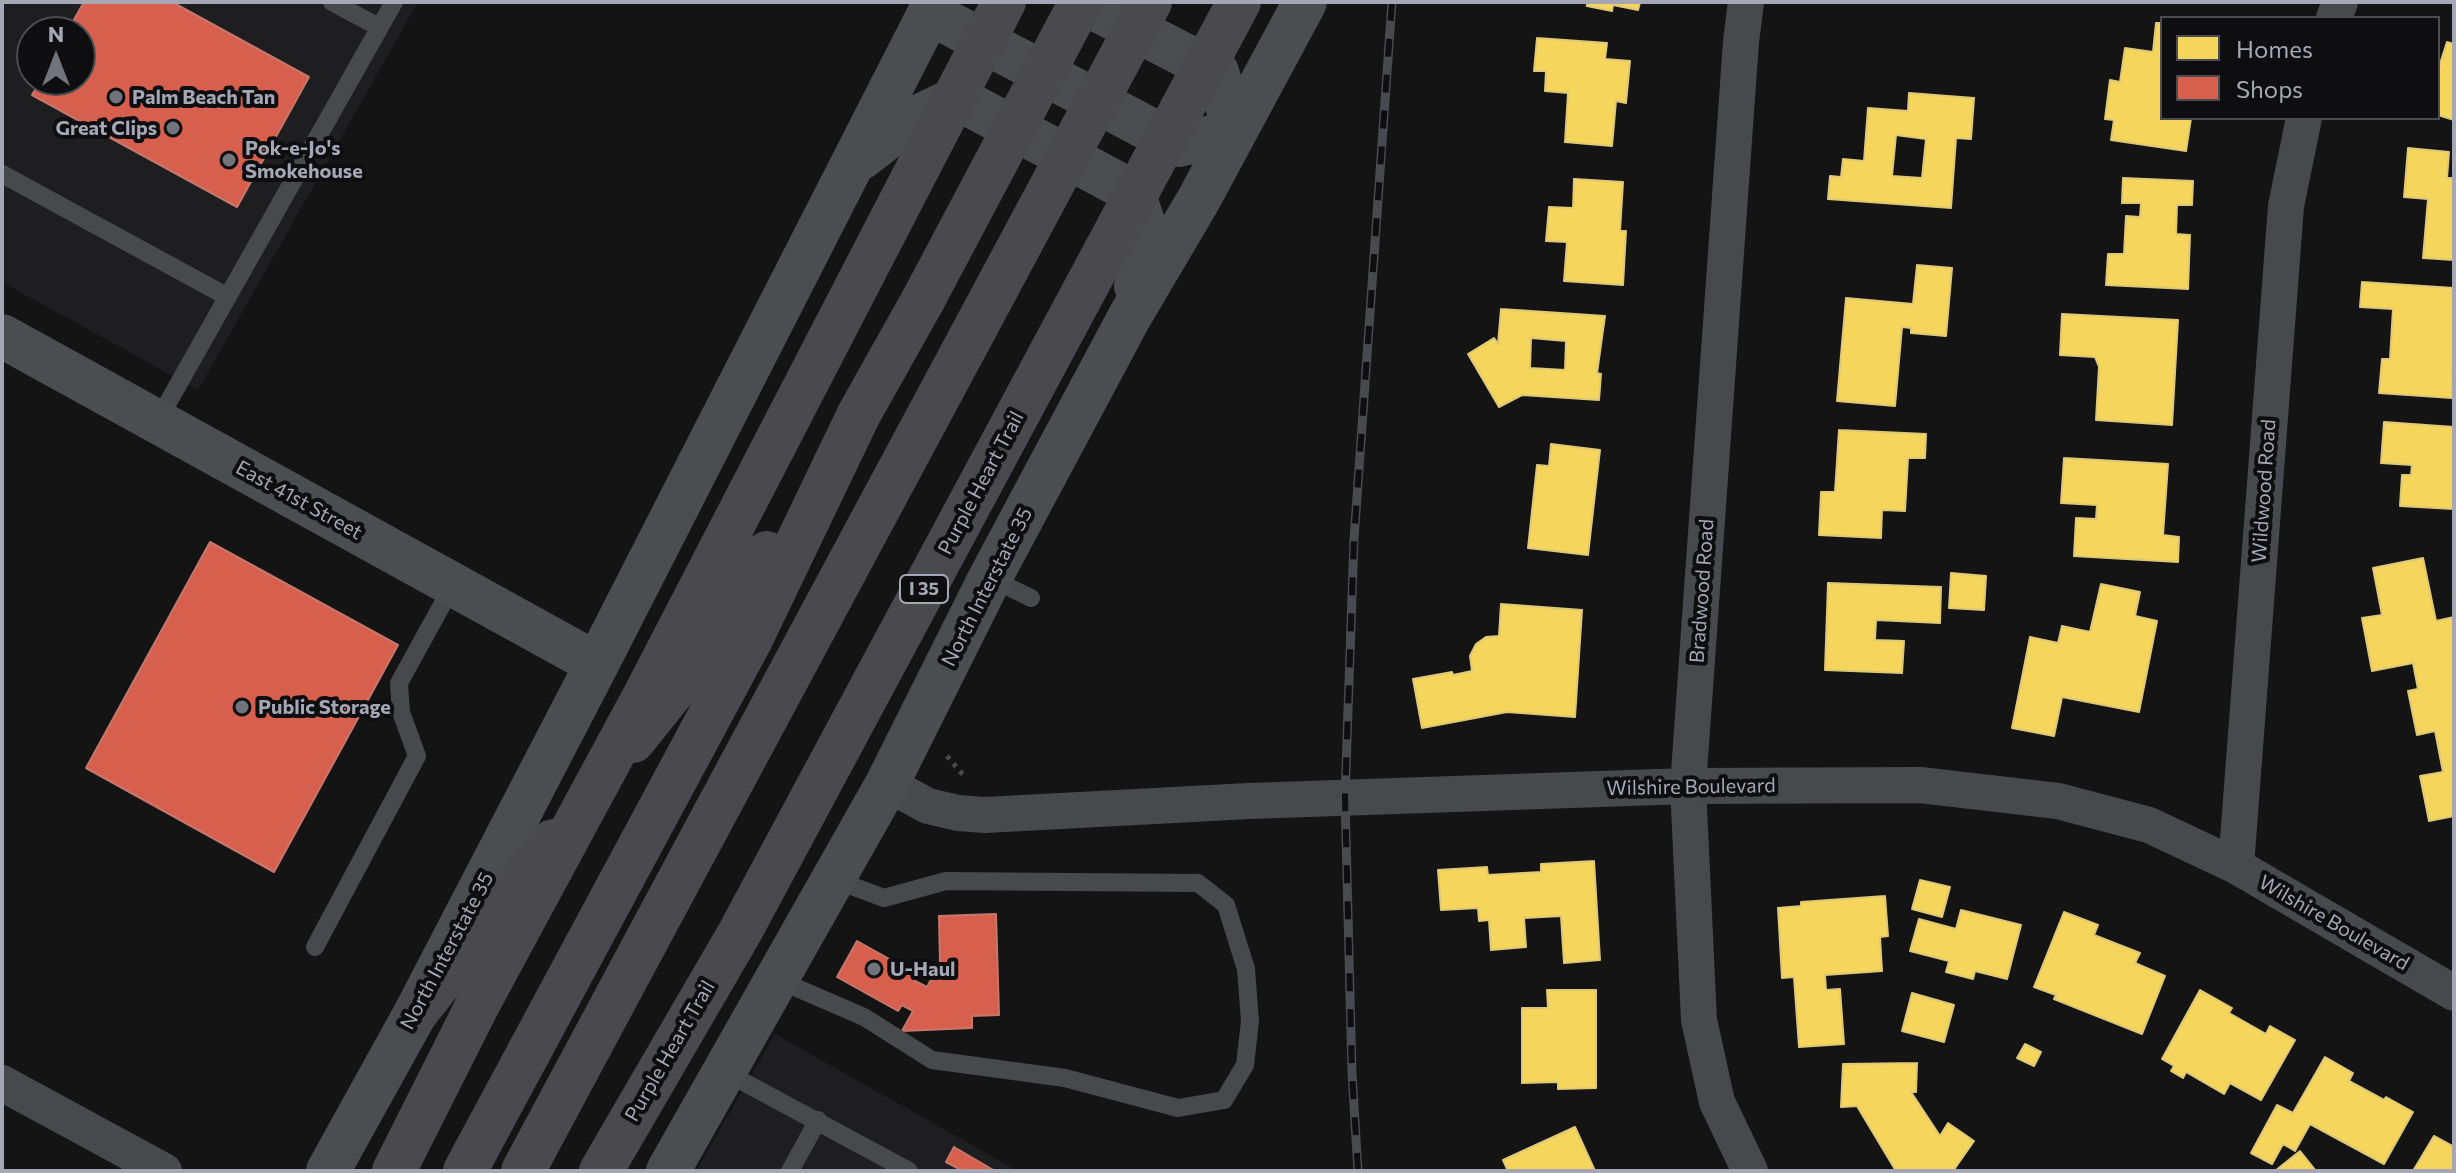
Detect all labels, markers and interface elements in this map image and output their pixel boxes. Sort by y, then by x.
north arrow [16,16,96,96]
legend [2160,16,2440,120]
text: N [48,20,64,47]
text: Homes [2236,34,2313,63]
text: Shops [2236,74,2303,103]
place label: Palm Beach Tan [132,85,275,109]
marker: Palm Beach Tan [107,88,125,106]
place label: Great Clips [55,116,157,140]
marker: Great Clips [164,119,182,137]
place label: Pok-e-Jo's Smokehouse [245,136,363,183]
marker: Pok-e-Jo's Smokehouse [220,151,238,169]
street label: Purple Heart Trail [933,407,1029,559]
street label: Wildwood Road [2247,418,2281,564]
street label: East 41st Street [232,455,366,545]
street label: North Interstate 35 [937,504,1037,670]
street label: Bradwood Road [1685,518,1719,664]
road number: I 35 [900,575,948,603]
place label: Public Storage [258,695,391,719]
marker: Public Storage [233,698,251,716]
street label: Wilshire Boulevard [1606,774,1776,800]
street label: North Interstate 35 [395,868,499,1034]
street label: Wilshire Boulevard [2255,870,2413,976]
place label: U-Haul [890,957,955,981]
marker: U-Haul [865,960,883,978]
street label: Purple Heart Trail [620,976,720,1126]

